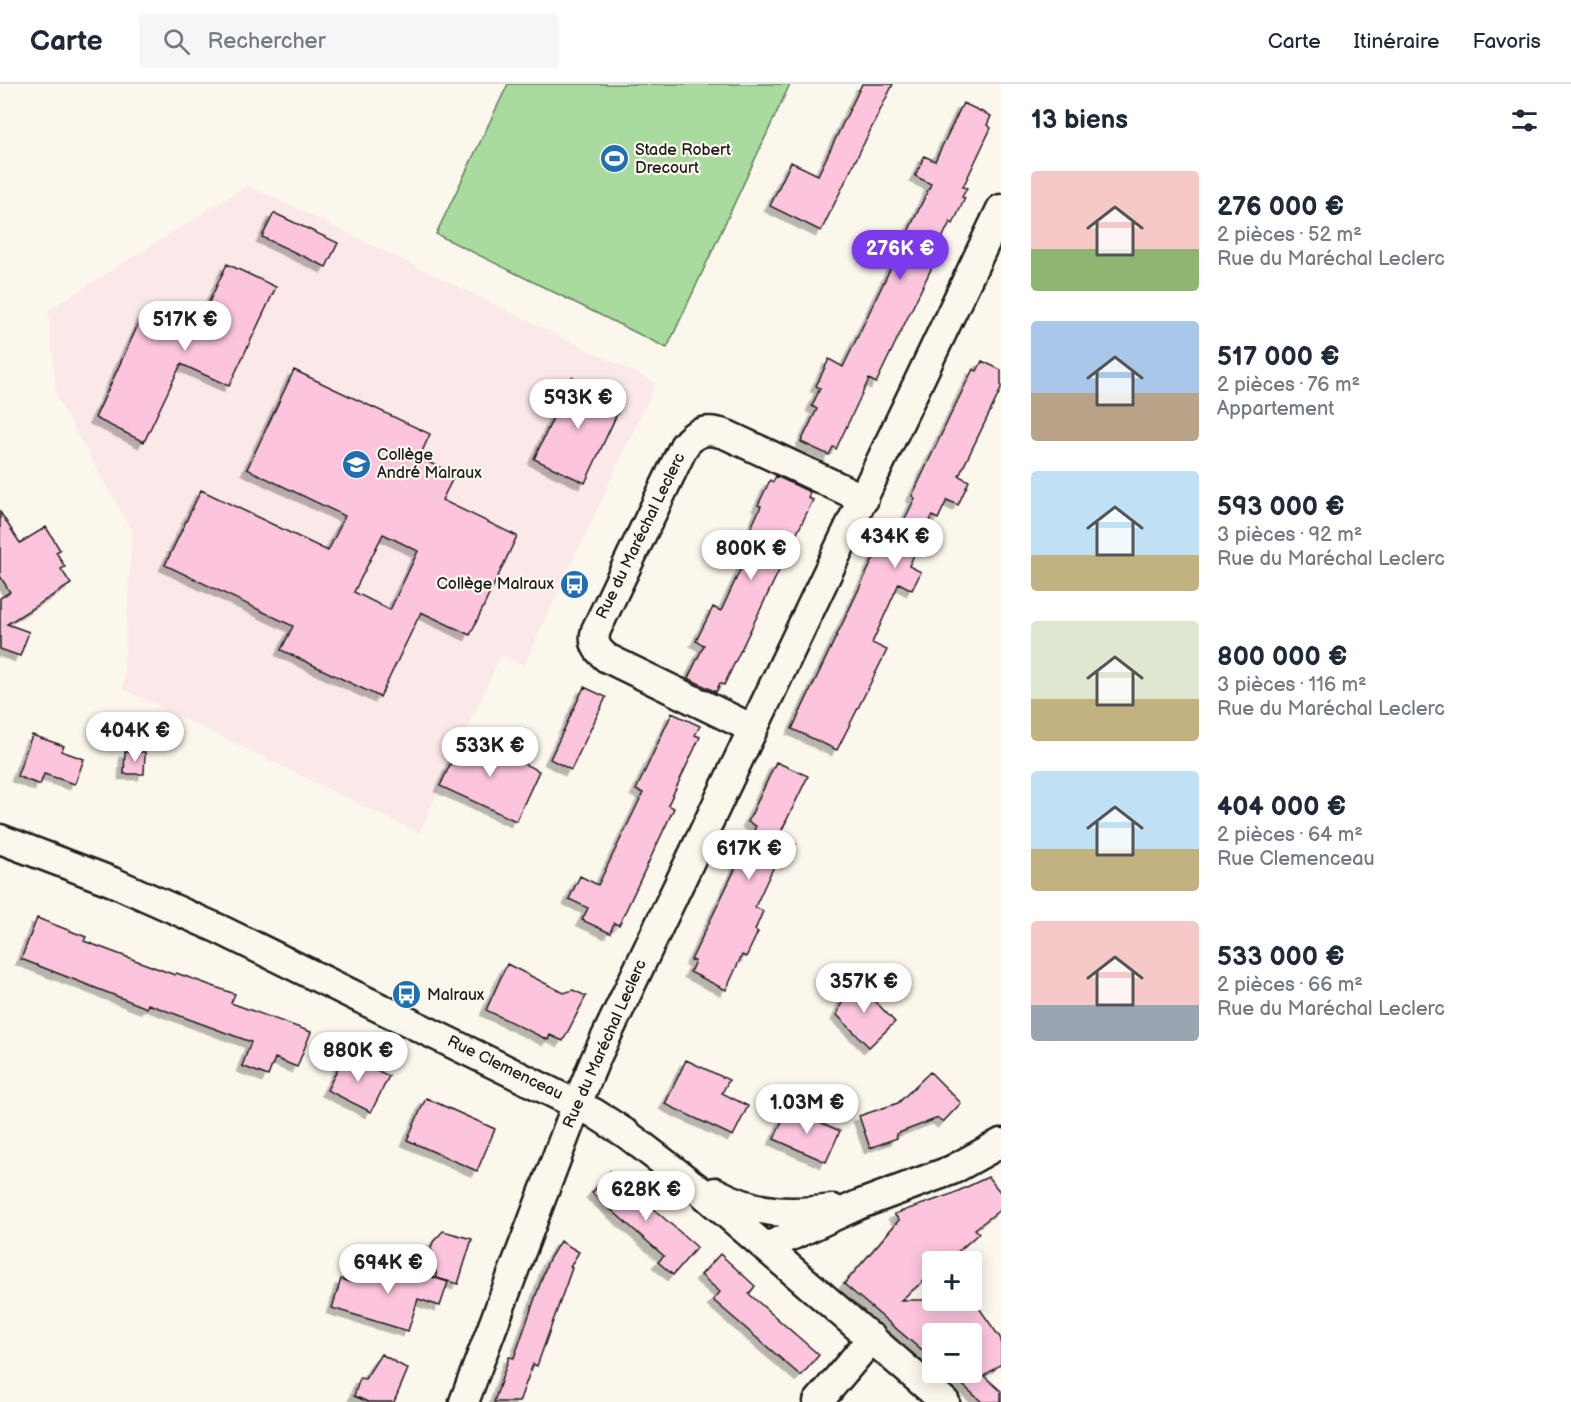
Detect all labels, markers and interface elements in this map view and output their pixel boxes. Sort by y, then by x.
search box [139,14,559,68]
text: Carte [30,25,103,58]
icon: search [160,25,193,58]
text: Rechercher [208,28,326,55]
text: Carte [1268,29,1321,54]
text: Itinéraire [1354,29,1440,54]
text: Favoris [1473,29,1541,54]
icon: filters [1508,104,1541,137]
text: 13 biens [1031,105,1128,136]
place label: Stade Robert Drecourt [635,141,731,178]
sports icon: Stade Robert Drecourt [598,143,630,175]
text: 276 000 € [1217,192,1344,223]
icon: home [1079,195,1151,267]
text: 2 pièces · 52 m² [1217,223,1362,247]
pin: 276K € [851,230,949,281]
text: 276K € [866,237,934,261]
text: Rue du Maréchal Leclerc [1217,247,1445,271]
pin: 517K € [136,301,234,352]
text: 517K € [152,308,218,332]
text: 517 000 € [1217,342,1340,373]
icon: home [1079,345,1151,417]
text: 2 pièces · 76 m² [1217,373,1360,397]
pin: 593K € [529,379,627,430]
text: 593K € [543,386,613,410]
text: Appartement [1217,397,1334,421]
place label: Collège André Malraux [377,446,482,483]
school or university icon: Collège André Malraux [340,448,372,480]
street label: Rue du Maréchal Leclerc [592,450,690,622]
text: 593 000 € [1217,492,1345,523]
icon: home [1079,495,1151,567]
pin: 434K € [846,518,944,569]
text: 3 pièces · 92 m² [1217,523,1362,547]
text: 434K € [860,525,930,549]
pin: 800K € [702,530,800,581]
text: 800K € [715,537,787,561]
text: Rue du Maréchal Leclerc [1217,547,1445,571]
bus stop icon: Collège Malraux [559,568,591,600]
place label: Collège Malraux [436,575,555,594]
text: 800 000 € [1217,642,1347,673]
icon: home [1079,645,1151,717]
text: 3 pièces · 116 m² [1217,673,1367,697]
text: Rue du Maréchal Leclerc [1217,697,1445,721]
pin: 404K € [86,712,184,763]
text: 404K € [100,719,170,743]
pin: 533K € [441,727,539,778]
text: 533K € [456,734,524,758]
text: 404 000 € [1217,792,1346,823]
icon: home [1079,795,1151,867]
text: 2 pièces · 64 m² [1217,823,1363,847]
pin: 617K € [700,830,798,881]
text: 617K € [716,837,782,861]
text: Rue Clemenceau [1217,847,1375,871]
text: 533 000 € [1217,942,1345,973]
icon: home [1079,945,1151,1017]
street label: Rue du Maréchal Leclerc [559,957,651,1131]
pin: 357K € [815,963,913,1014]
text: 357K € [830,970,898,994]
text: 2 pièces · 66 m² [1217,973,1363,997]
bus stop icon: Malraux [390,979,422,1011]
place label: Malraux [427,986,485,1005]
text: Rue du Maréchal Leclerc [1217,997,1445,1021]
pin: 880K € [309,1032,407,1083]
street label: Rue Clemenceau [444,1032,566,1104]
text: 880K € [323,1039,393,1063]
pin: 1.03M € [752,1084,862,1135]
text: 1.03M € [770,1091,844,1115]
pin: 628K € [597,1171,695,1222]
text: 628K € [611,1178,681,1202]
pin: 694K € [339,1244,437,1295]
text: 694K € [353,1251,423,1275]
map controls [922,1251,982,1383]
button: + [922,1251,982,1311]
button: − [922,1323,982,1383]

